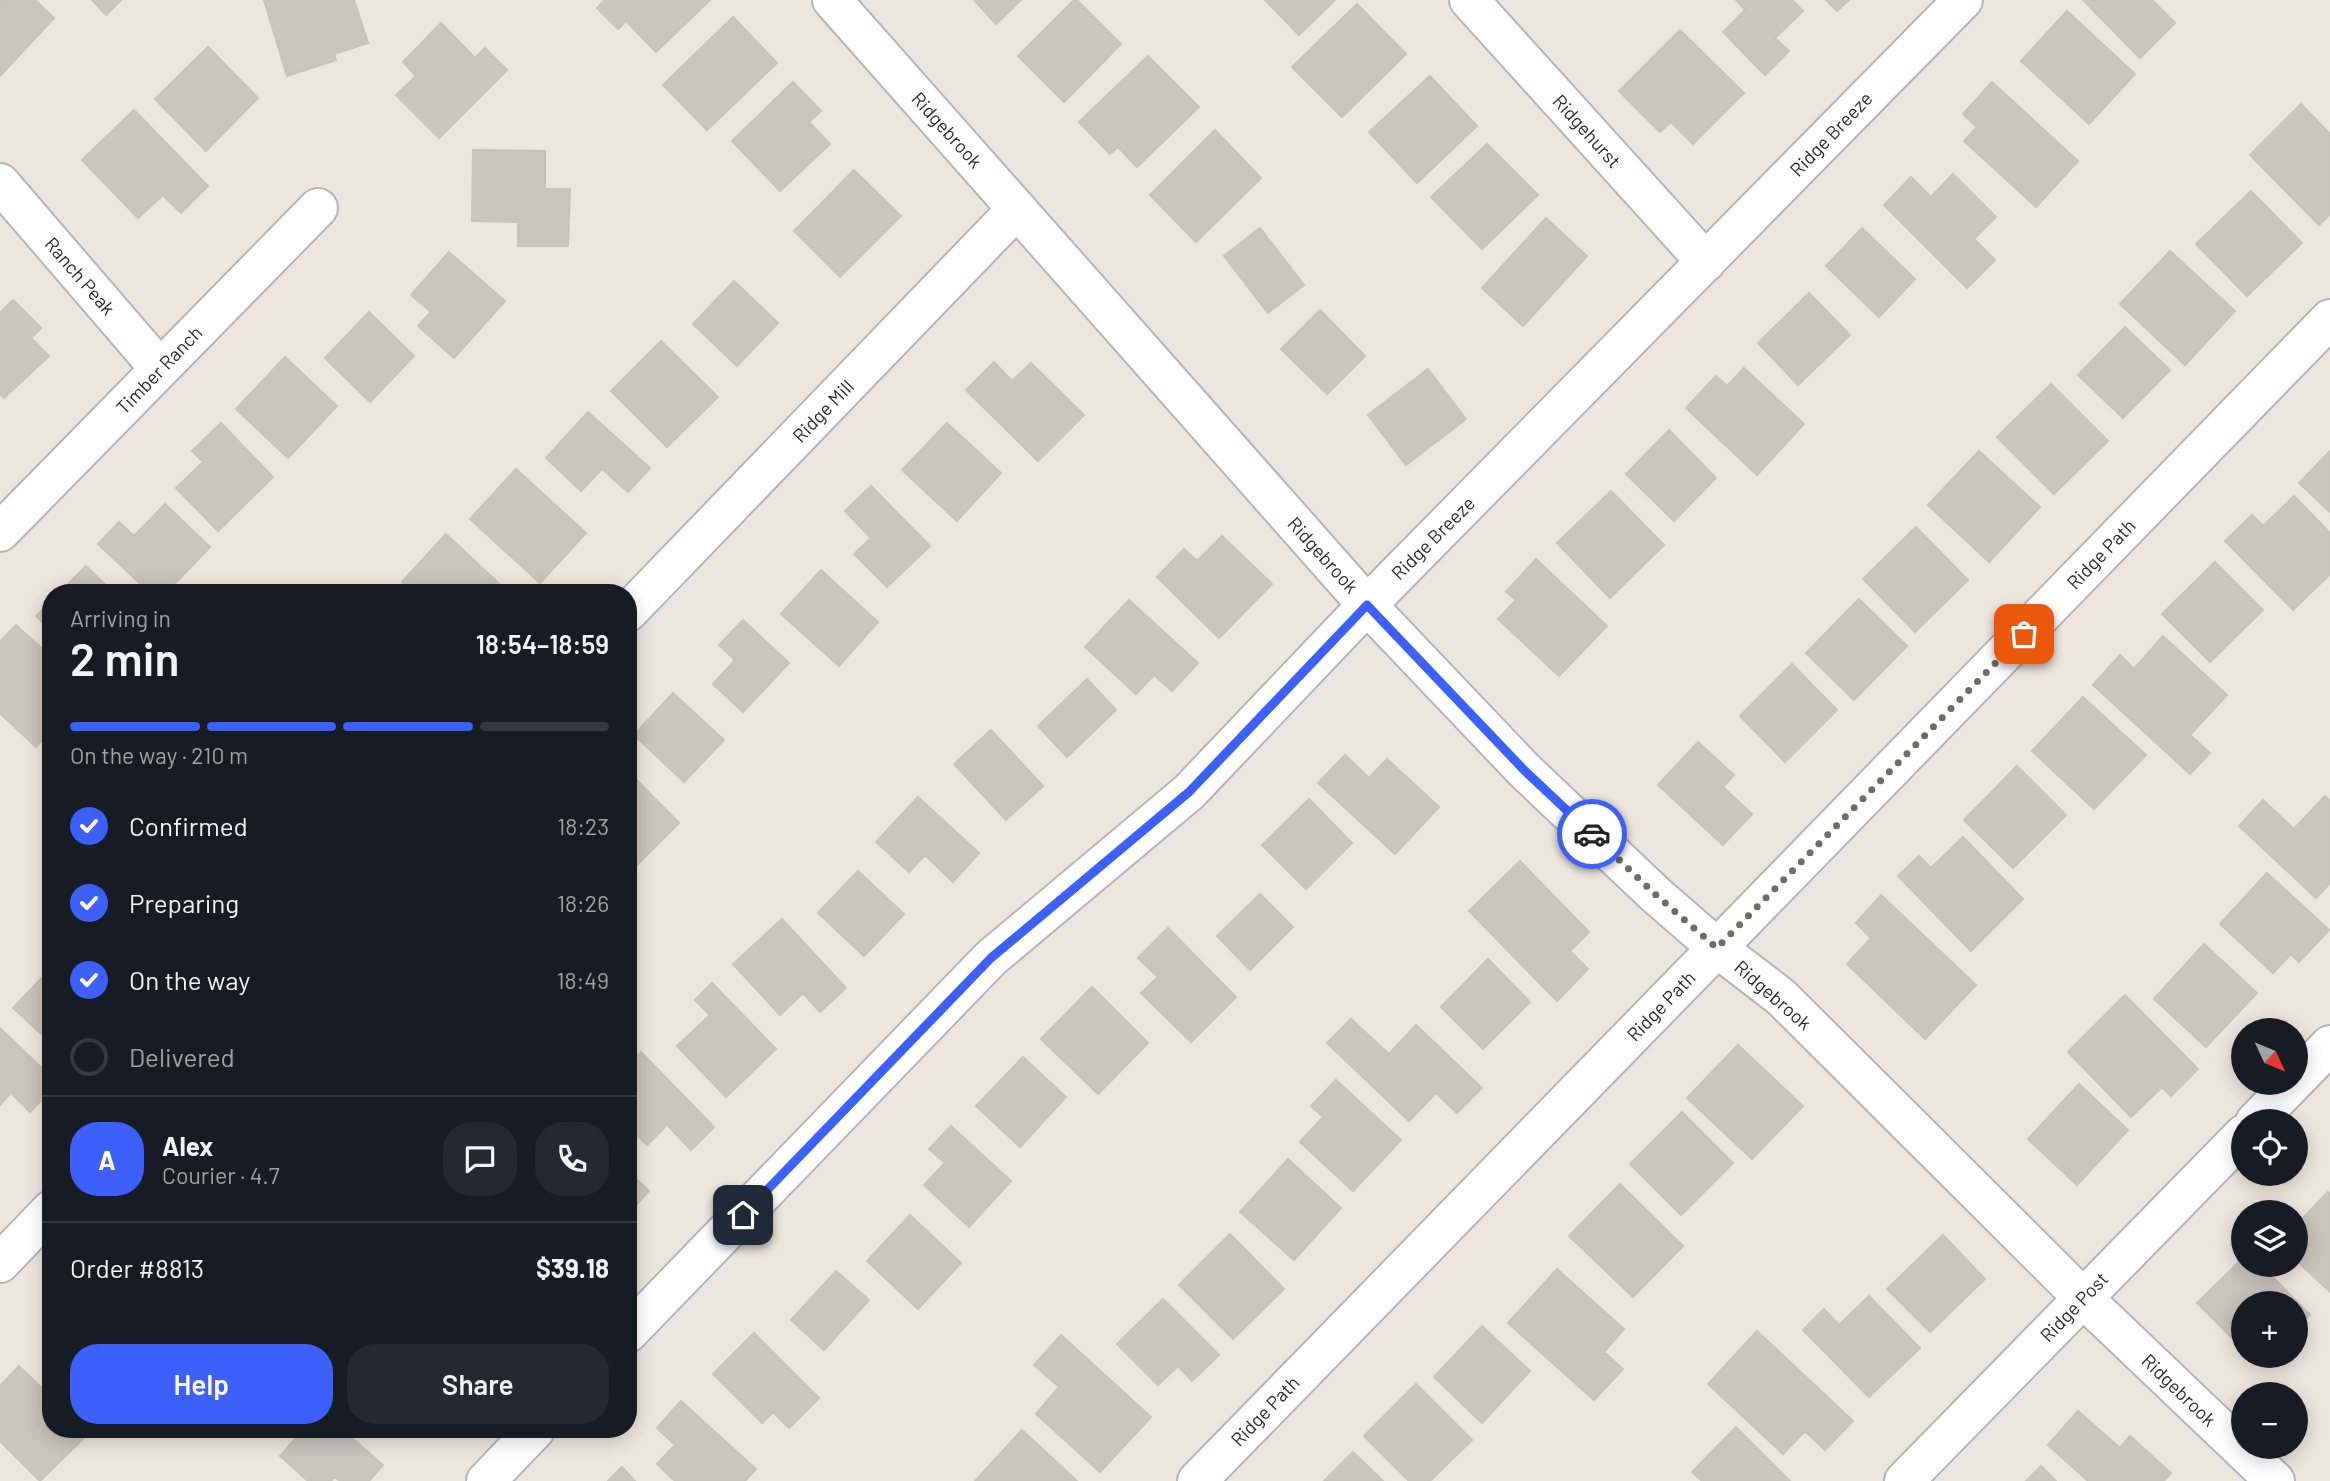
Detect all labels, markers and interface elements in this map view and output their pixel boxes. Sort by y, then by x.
street label: Ridgebrook [907,87,988,173]
street label: Ridge Breeze [1785,87,1877,181]
street label: Ridgehurst [1549,89,1626,172]
street label: Ranch Peak [40,232,120,319]
street label: Timber Ranch [111,321,206,419]
street label: Ridge Mill [787,375,858,447]
street label: Ridge Breeze [1386,491,1479,584]
street label: Ridgebrook [1283,512,1364,598]
street label: Ridge Path [2061,514,2140,594]
text: Arriving in [70,604,171,632]
pin [1994,604,2054,664]
icon: bag [2005,615,2043,653]
text: 18:54–18:59 [476,628,609,659]
text: 2 min [70,630,179,685]
text: On the way · 210 m [70,741,248,769]
courier [1557,799,1627,869]
icon: check [70,807,108,845]
text: Confirmed [129,810,248,841]
text: 18:23 [557,812,609,840]
icon: car [1573,815,1611,853]
icon: check [70,884,108,922]
text: Preparing [129,887,239,918]
text: 18:26 [557,889,609,917]
street label: Ridgebrook [1730,955,1817,1034]
icon: check [70,961,108,999]
text: On the way [129,964,250,995]
text: 18:49 [557,966,609,994]
street label: Ridge Path [1621,966,1700,1046]
north arrow [2231,1018,2308,1096]
map controls [2231,1018,2308,1459]
text: Delivered [129,1041,235,1072]
button: locate [2231,1109,2308,1186]
button: chat [443,1122,517,1196]
button: phone [535,1122,609,1196]
text: Alex [162,1130,213,1161]
text: A [98,1144,116,1175]
text: Courier · 4.7 [162,1161,280,1189]
pin [713,1185,773,1245]
icon: home [724,1196,762,1234]
button: layers [2231,1200,2308,1277]
text: Order #8813 [70,1252,204,1283]
text: $39.18 [536,1252,609,1283]
street label: Ridge Post [2035,1267,2113,1346]
button: + [2231,1291,2308,1368]
button: Help [70,1344,333,1424]
button: Share [347,1344,609,1424]
street label: Ridgebrook [2137,1349,2221,1431]
street label: Ridge Path [1225,1371,1304,1451]
button: − [2231,1382,2308,1459]

